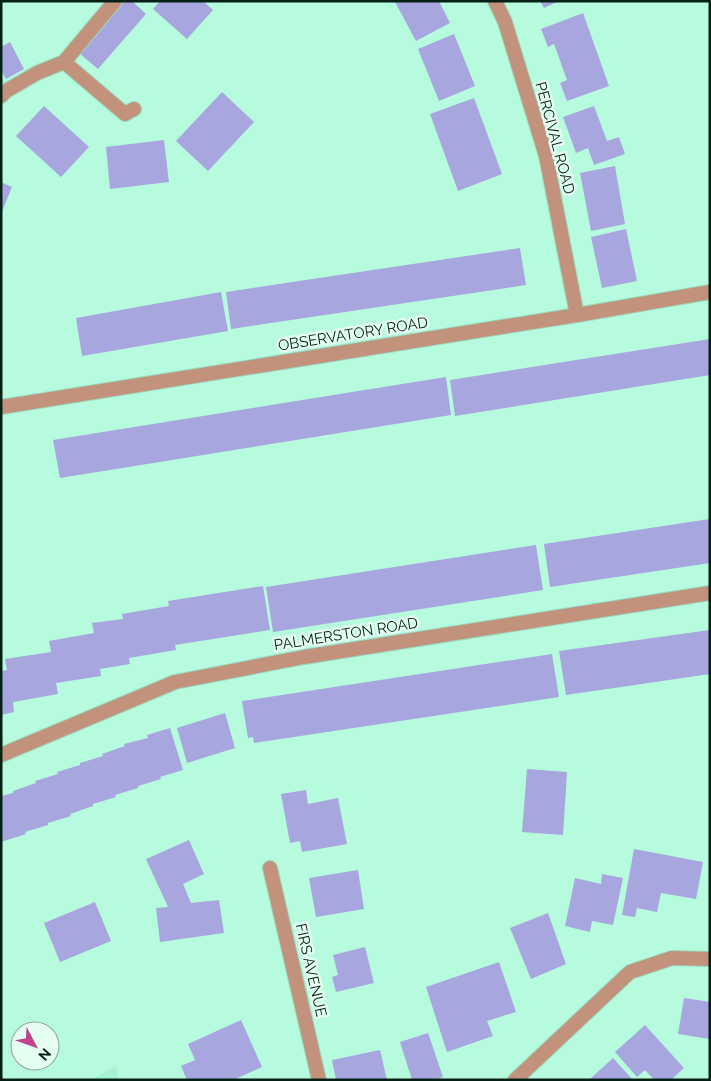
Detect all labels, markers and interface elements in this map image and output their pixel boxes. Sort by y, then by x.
street label: PERCIVAL ROAD [531,80,579,196]
street label: OBSERVATORY ROAD [277,313,429,355]
street label: PALMERSTON ROAD [273,614,420,654]
street label: FIRS AVENUE [291,921,331,1019]
north arrow [10,1021,60,1071]
text: N [35,1045,54,1064]

